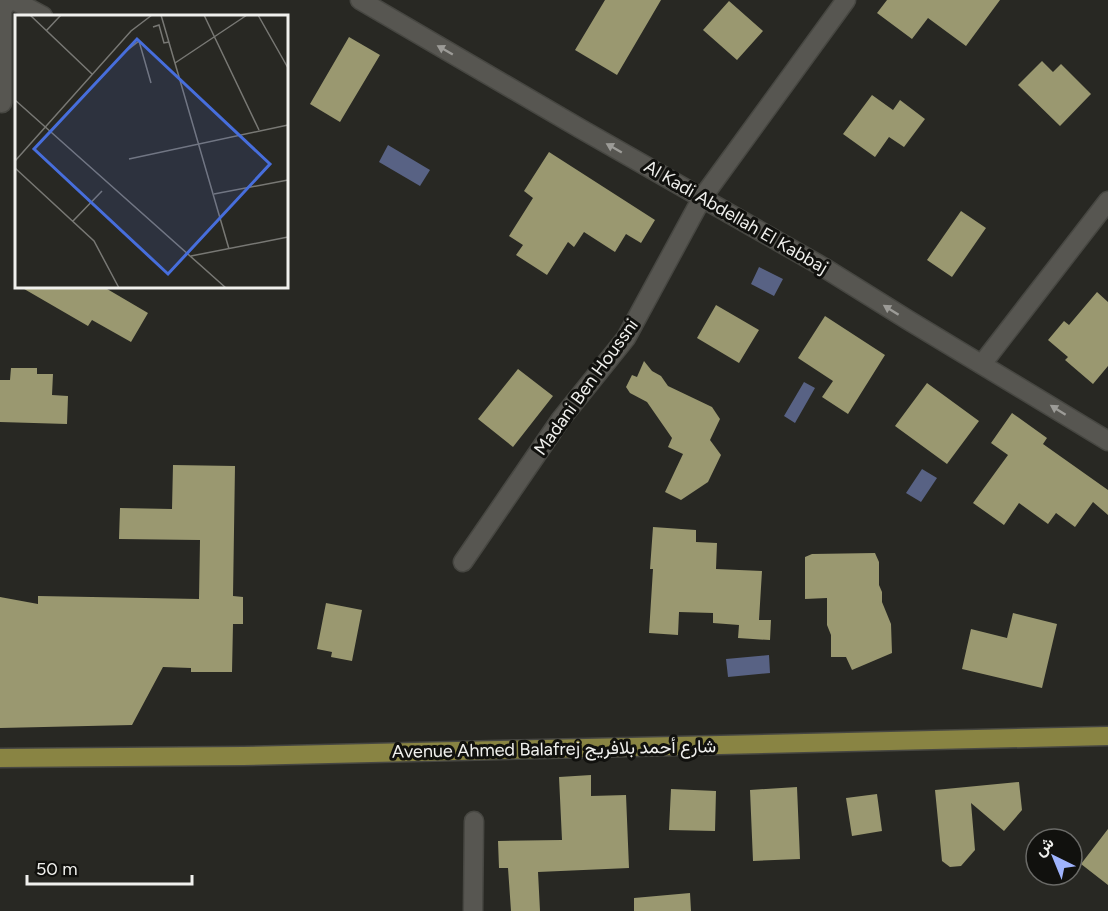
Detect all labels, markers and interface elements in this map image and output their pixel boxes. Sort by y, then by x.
inset map [15,15,288,288]
one-way arrow [437,45,453,56]
one-way arrow [605,143,622,153]
street label: Al Kadi Abdellah El Kabbaj [640,155,832,279]
one-way arrow [883,304,899,315]
street label: Madani Ben Houssni [529,315,643,459]
one-way arrow [1050,405,1066,416]
street label: Avenue Ahmed Balafrej شارع أحمد بلافريج [392,735,716,764]
north arrow [1024,827,1084,887]
text: ش [1031,833,1058,860]
scale bar [27,848,192,886]
text: 50 m [36,858,78,880]

